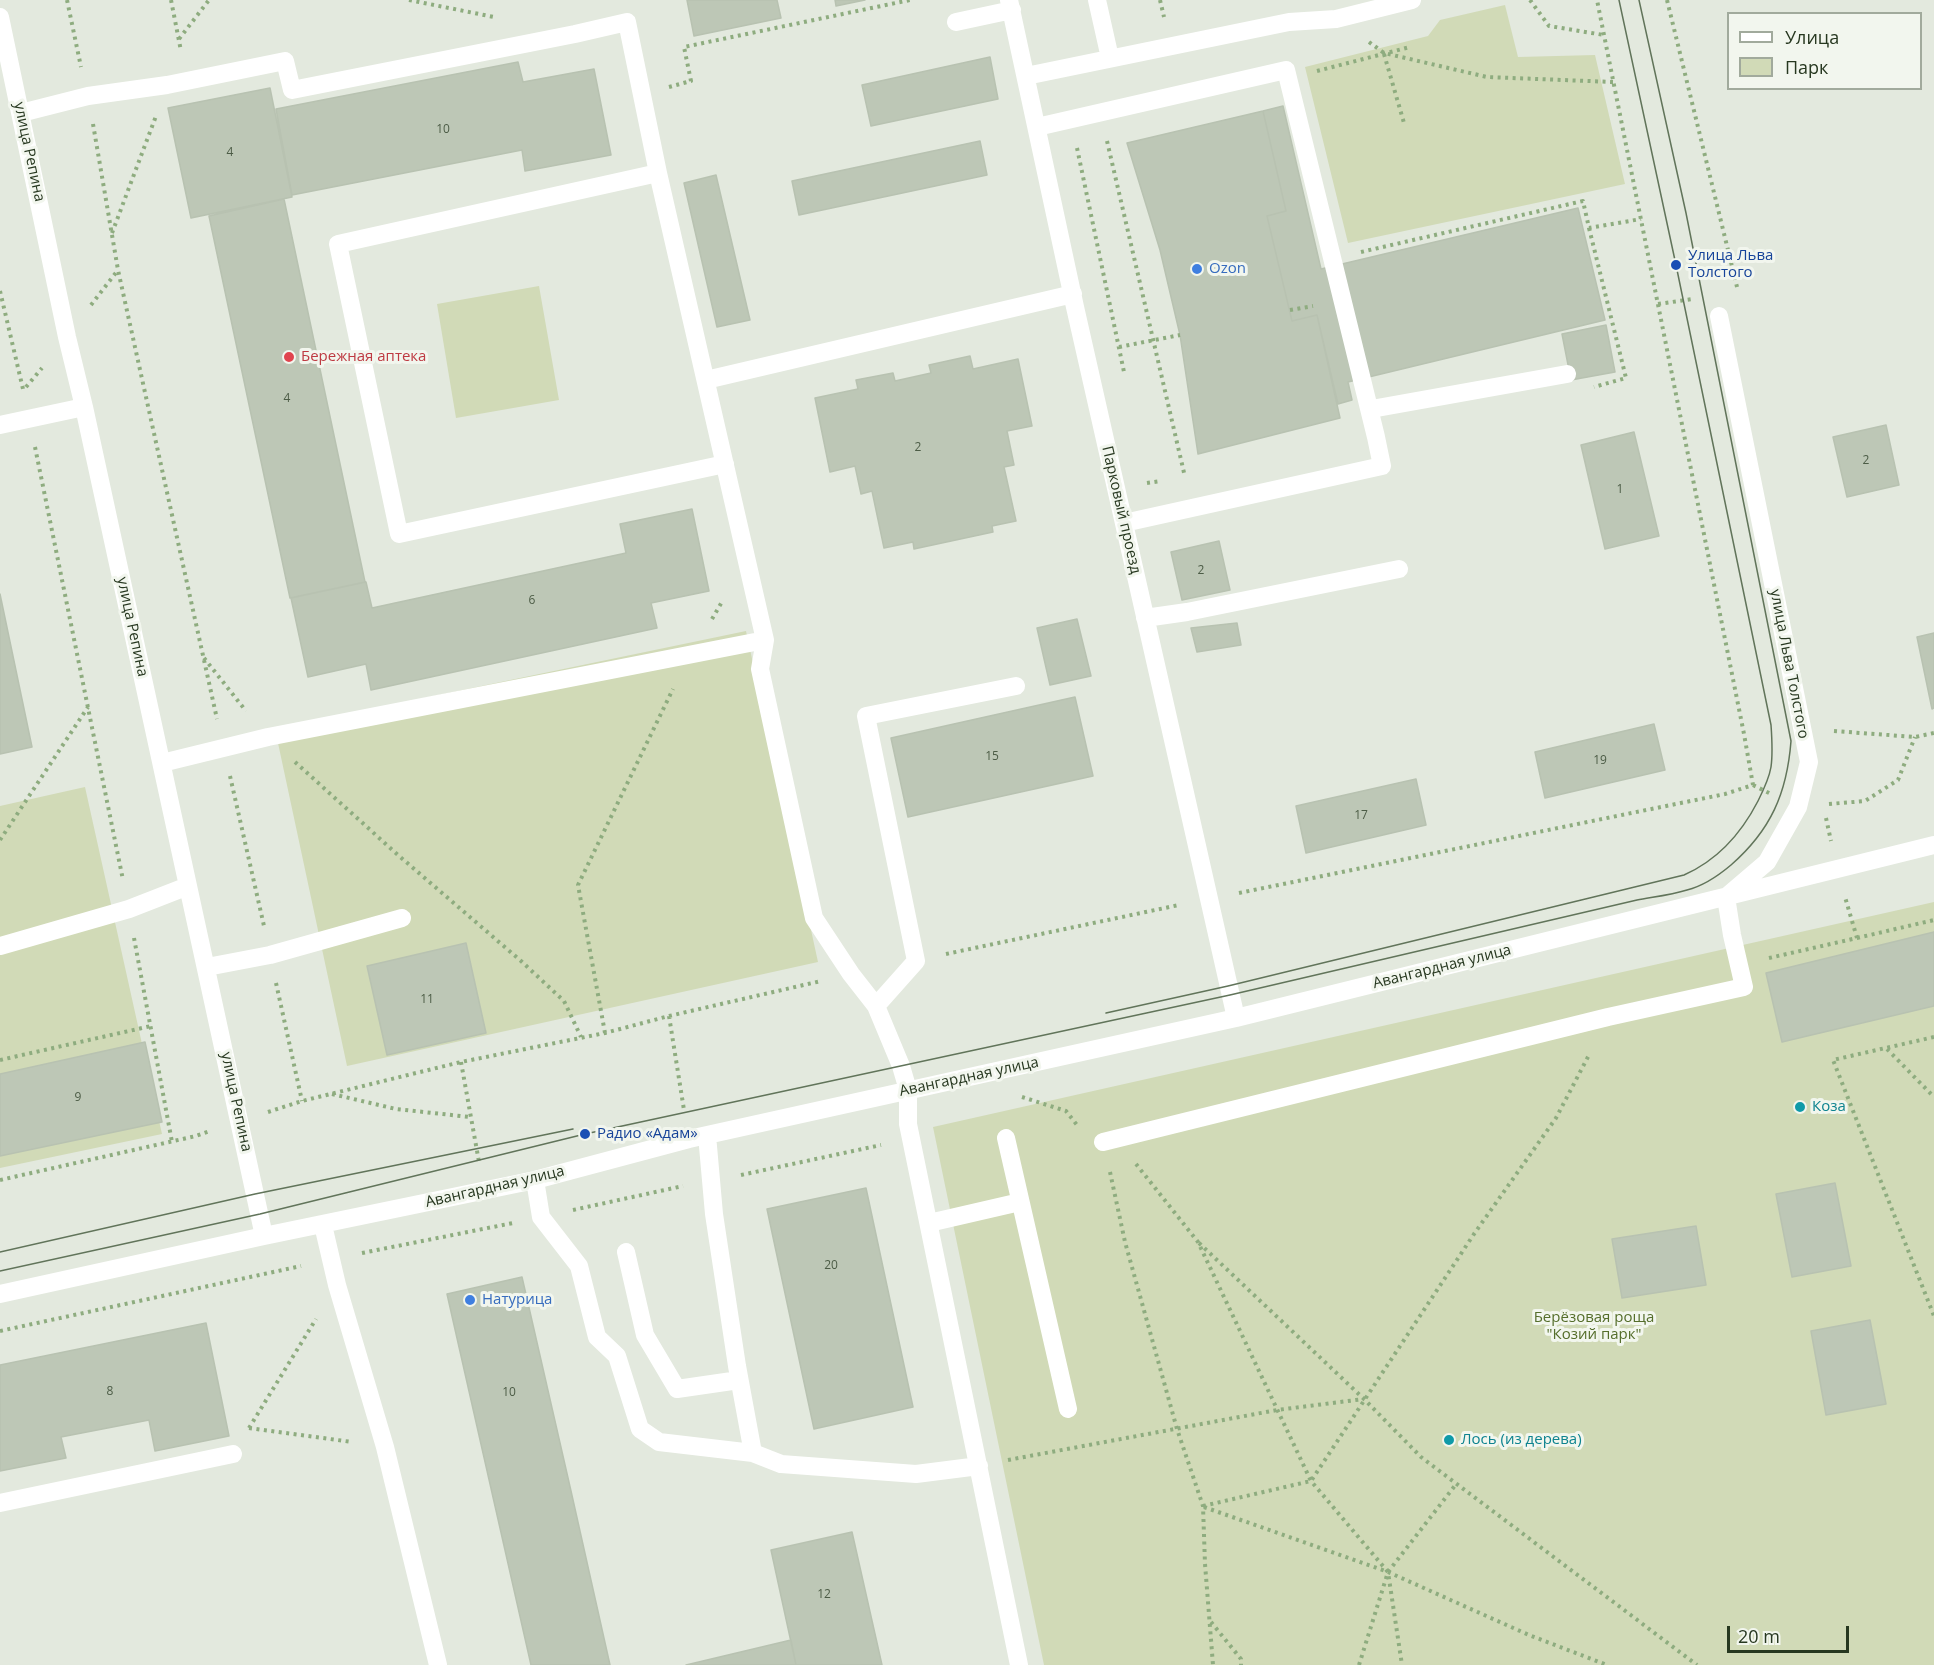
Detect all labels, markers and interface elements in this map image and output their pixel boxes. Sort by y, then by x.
legend [1727,12,1922,90]
text: Улица [1785,25,1839,49]
text: Парк [1785,55,1828,79]
street label: улица Репина [10,101,48,203]
house number: 10 [436,123,450,137]
house number: 4 [227,146,233,160]
place label: Улица Льва Толстого [1688,247,1773,282]
marker: Улица Льва Толстого [1669,258,1683,272]
place label: Ozon [1209,260,1246,278]
marker: Ozon [1190,262,1204,276]
place label: Бережная аптека [301,348,426,366]
marker: Бережная аптека [282,350,296,364]
house number: 4 [284,392,290,406]
house number: 2 [915,441,921,455]
street label: Парковый проезд [1098,444,1144,576]
house number: 2 [1863,454,1869,468]
house number: 1 [1617,483,1623,497]
house number: 2 [1198,564,1204,578]
street label: улица Репина [113,576,151,678]
street label: улица Льва Толстого [1766,588,1812,740]
house number: 6 [529,594,535,608]
house number: 15 [985,750,999,764]
house number: 19 [1593,754,1607,768]
house number: 17 [1354,809,1368,823]
street label: Авангардная улица [1371,941,1513,993]
house number: 11 [420,993,434,1007]
street label: улица Репина [217,1051,255,1153]
street label: Авангардная улица [898,1053,1040,1101]
house number: 9 [75,1091,81,1105]
place label: Коза [1812,1098,1846,1116]
marker: Коза [1793,1100,1807,1114]
place label: Радио «Адам» [597,1125,698,1143]
marker: Радио «Адам» [578,1127,592,1141]
street label: Авангардная улица [424,1162,566,1212]
house number: 20 [824,1259,838,1273]
place label: Натурица [482,1291,552,1309]
marker: Натурица [463,1293,477,1307]
park label: Берёзовая роща "Козий парк" [1534,1309,1654,1344]
house number: 8 [107,1385,113,1399]
house number: 10 [502,1386,516,1400]
place label: Лось (из дерева) [1461,1431,1582,1449]
marker: Лось (из дерева) [1442,1433,1456,1447]
house number: 12 [817,1588,831,1602]
scale bar [1730,1614,1852,1652]
text: 20 m [1738,1624,1780,1648]

